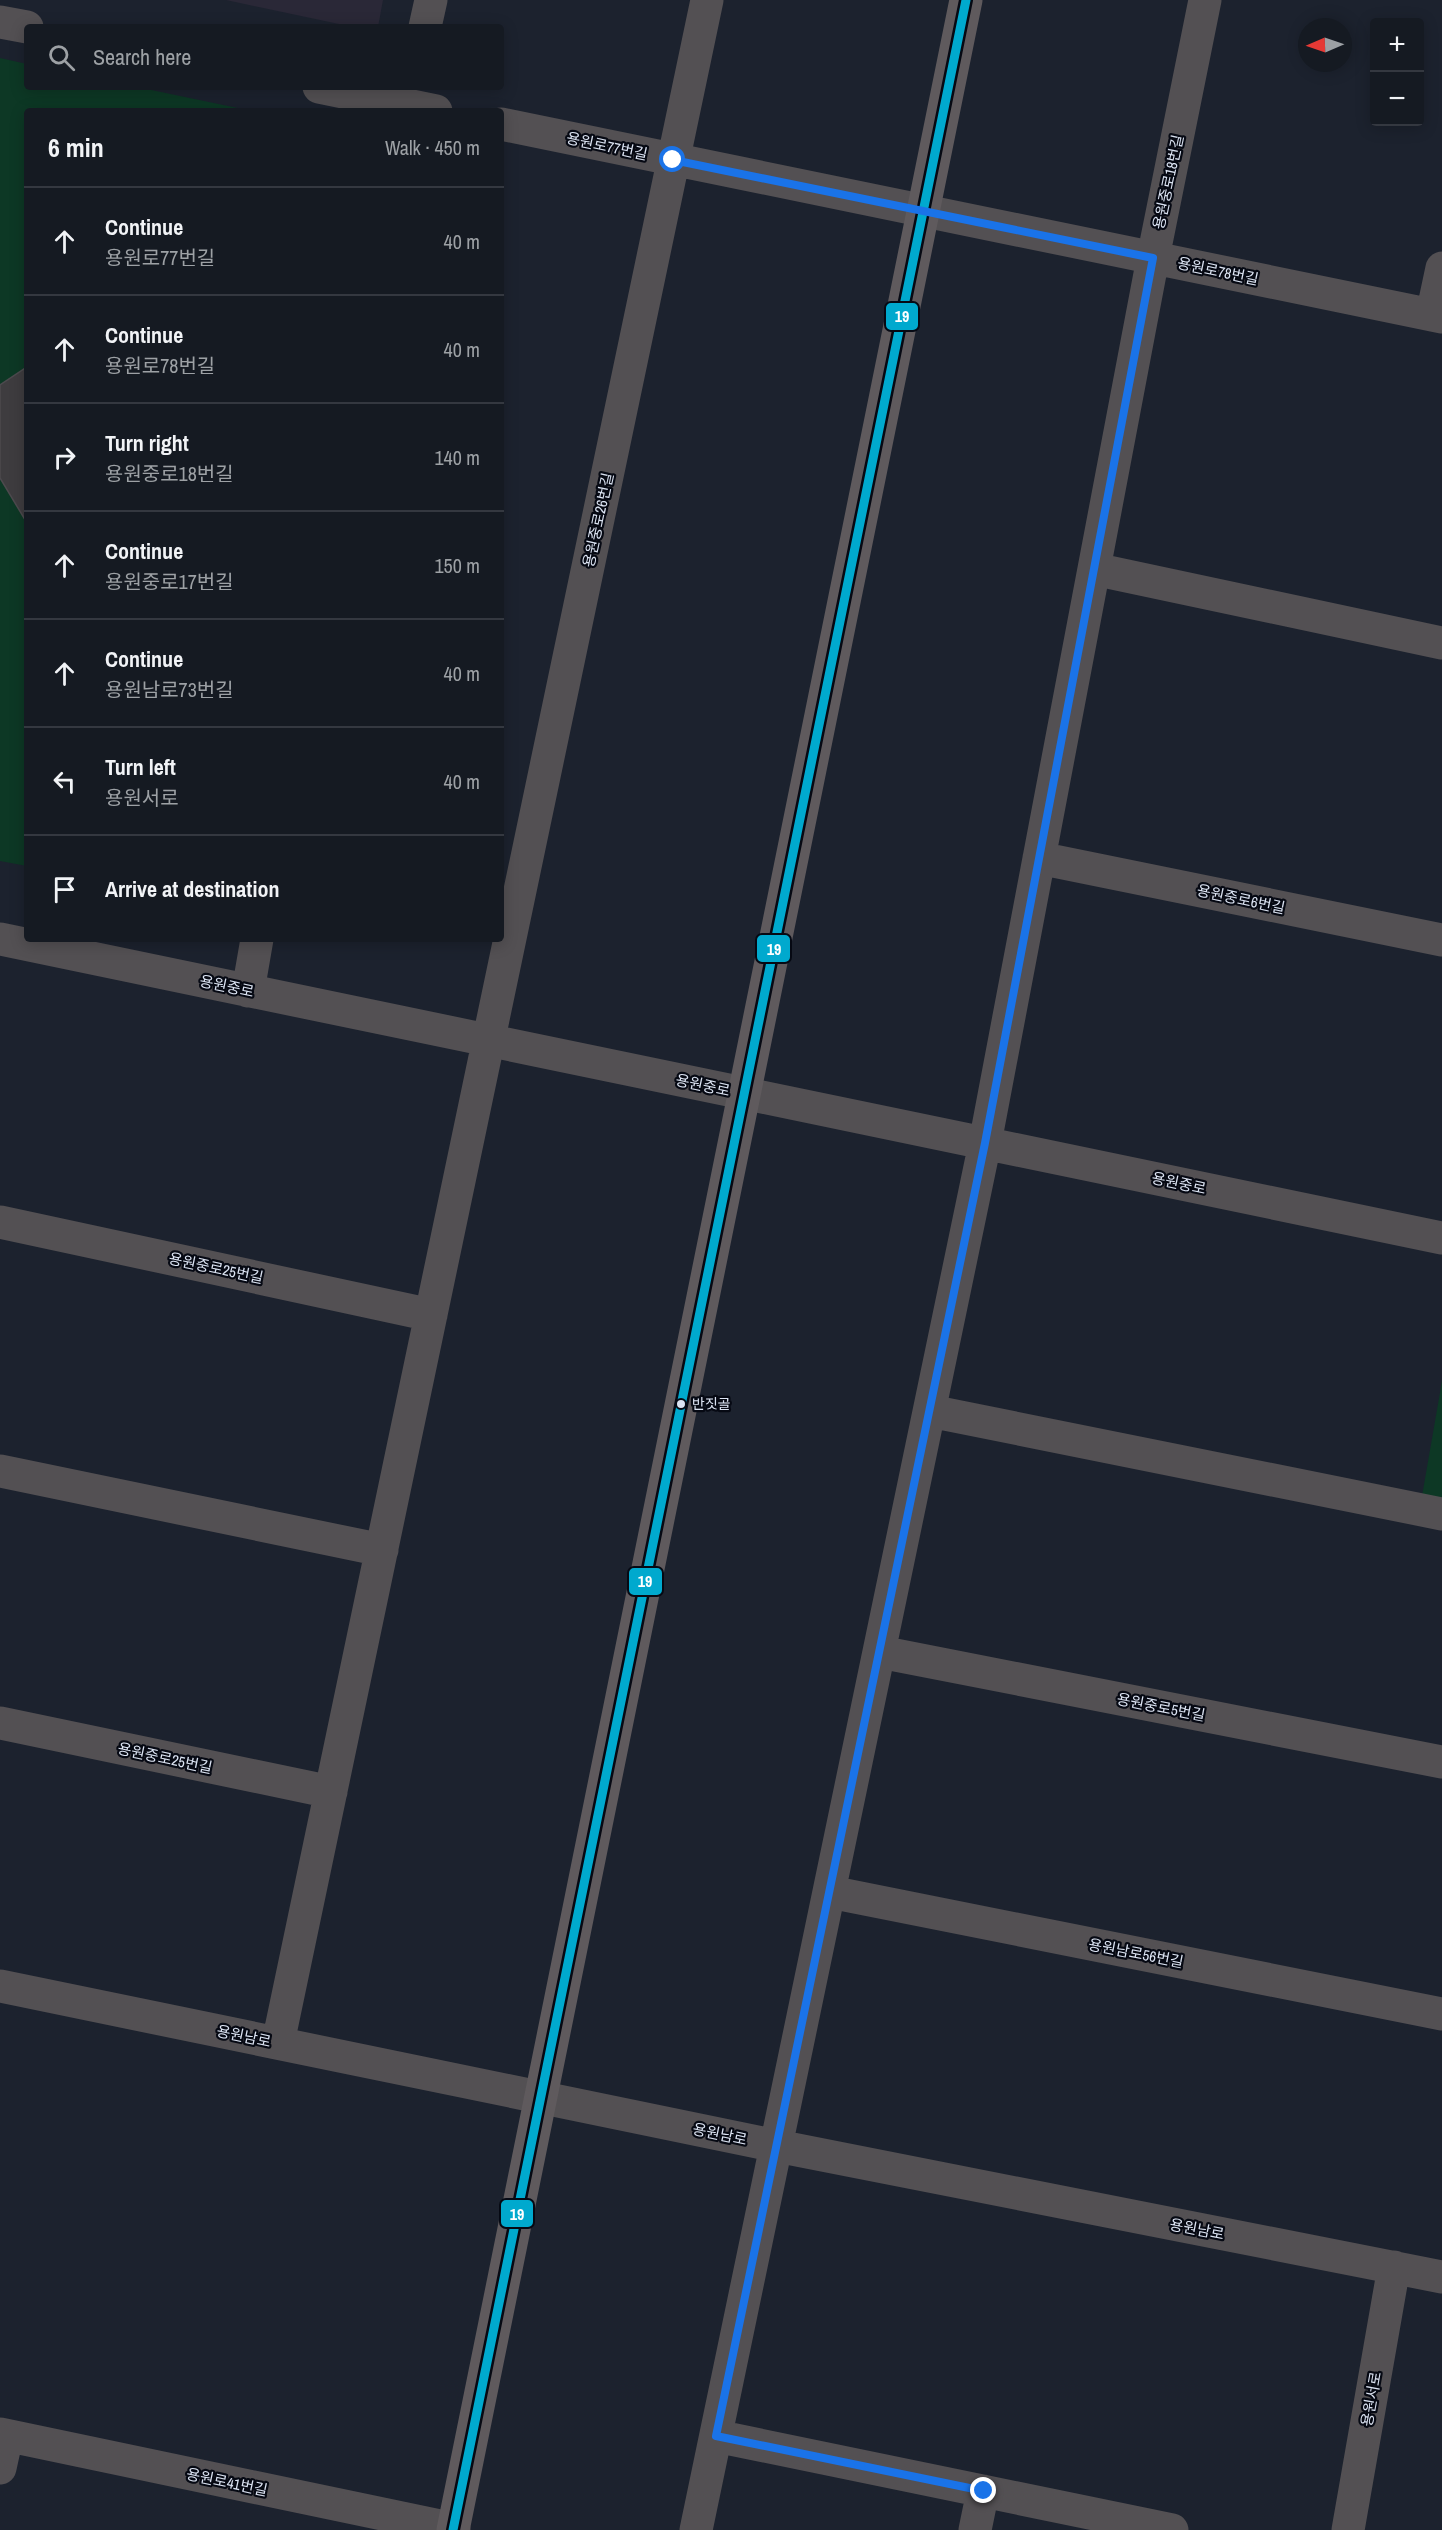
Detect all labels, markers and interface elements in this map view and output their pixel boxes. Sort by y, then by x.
north arrow [1298,18,1352,72]
map controls [1370,18,1424,126]
button: + [1370,18,1424,72]
search box [24,24,504,90]
icon: search [45,41,78,74]
text: Search here [93,42,191,72]
button: − [1370,72,1424,126]
street label: 용원로77번길 [564,127,650,165]
text: 6 min [48,130,104,165]
street label: 용원중로18번길 [1148,133,1188,231]
text: Walk · 450 m [385,134,480,161]
route start [659,146,685,172]
text: Continue [105,212,183,242]
icon: ahead [48,225,81,258]
text: 40 m [444,228,480,255]
text: 용원로77번길 [105,244,215,271]
street label: 용원로78번길 [1175,252,1261,290]
line badge: 19 [885,302,919,331]
text: 19 [895,305,909,327]
text: Continue [105,320,183,350]
icon: ahead [48,333,81,366]
text: 40 m [444,336,480,363]
text: 용원로78번길 [105,352,215,379]
text: Turn right [105,428,189,458]
icon: right [48,441,81,474]
text: 140 m [434,444,480,471]
text: 용원중로18번길 [105,460,234,487]
street label: 용원중로26번길 [578,471,618,569]
text: Continue [105,536,183,566]
icon: ahead [48,549,81,582]
text: 150 m [434,552,480,579]
text: 용원중로17번길 [105,568,234,595]
text: Continue [105,644,183,674]
icon: ahead [48,657,81,690]
text: 40 m [444,660,480,687]
text: 용원남로73번길 [105,676,234,703]
text: Turn left [105,752,176,782]
icon: left [48,765,81,798]
text: 40 m [444,768,480,795]
text: 용원서로 [105,784,179,811]
icon: arrive [48,873,81,906]
text: Arrive at destination [105,874,279,904]
street label: 용원중로6번길 [1195,879,1287,919]
line badge: 19 [756,934,791,963]
text: 19 [767,938,781,960]
street label: 용원중로 [198,970,256,1002]
street label: 용원중로 [674,1069,732,1101]
street label: 용원중로 [1150,1167,1208,1199]
street label: 용원중로25번길 [167,1248,265,1288]
place label: 반짓골 [692,1395,731,1413]
marker: 반짓골 [675,1398,687,1410]
line badge: 19 [628,1567,663,1596]
text: 19 [638,1570,652,1592]
street label: 용원중로5번길 [1115,1688,1207,1726]
street label: 용원중로25번길 [116,1738,214,1778]
street label: 용원남로56번길 [1087,1933,1185,1973]
street label: 용원남로 [215,2020,273,2052]
street label: 용원남로 [691,2118,749,2150]
line badge: 19 [500,2199,534,2228]
text: 19 [510,2203,524,2225]
street label: 용원남로 [1168,2213,1226,2245]
street label: 용원서로 [1356,2370,1386,2428]
street label: 용원로41번길 [184,2463,270,2501]
route end [970,2477,996,2503]

